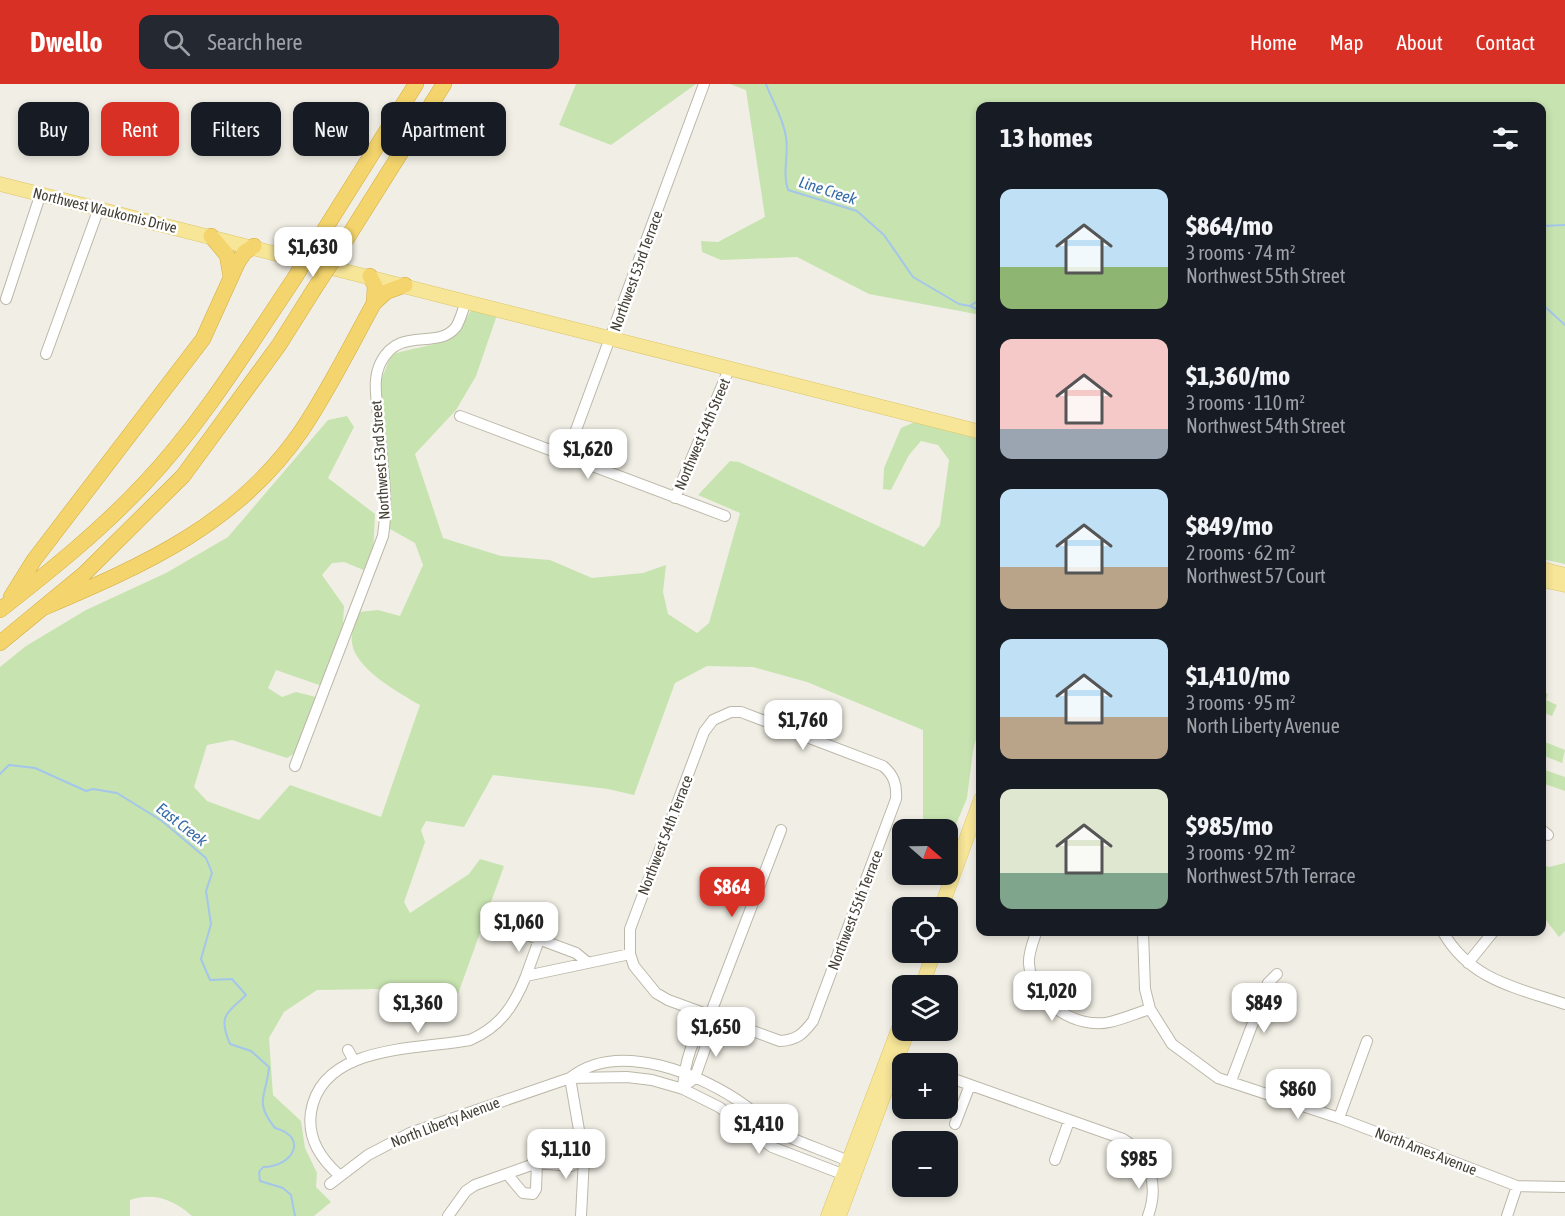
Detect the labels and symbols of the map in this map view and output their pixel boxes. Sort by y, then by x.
water label: Line Creek [797,172,860,208]
street label: Northwest Waukomis Drive [31,184,179,236]
street label: Northwest 53rd Terrace [606,208,666,334]
pin: $1,630 [264,227,362,278]
street label: Northwest 54th Street [671,376,733,492]
street label: Northwest 53rd Street [367,400,393,520]
pin: $1,620 [539,429,637,480]
pin: $1,760 [754,700,852,751]
street label: Northwest 54th Terrace [634,772,696,897]
water label: East Creek [153,799,212,850]
north arrow [892,819,958,885]
street label: Northwest 55th Terrace [824,847,886,972]
pin: $864 [696,867,768,918]
pin: $1,060 [470,902,568,953]
pin: $1,020 [1003,971,1101,1022]
pin: $1,360 [369,983,467,1034]
pin: $849 [1228,983,1300,1034]
pin: $1,650 [667,1007,765,1058]
pin: $860 [1262,1069,1334,1120]
street label: North Liberty Avenue [388,1093,502,1151]
pin: $1,410 [710,1104,808,1155]
street label: North Ames Avenue [1373,1124,1479,1178]
pin: $1,110 [517,1129,615,1180]
pin: $985 [1103,1139,1175,1190]

